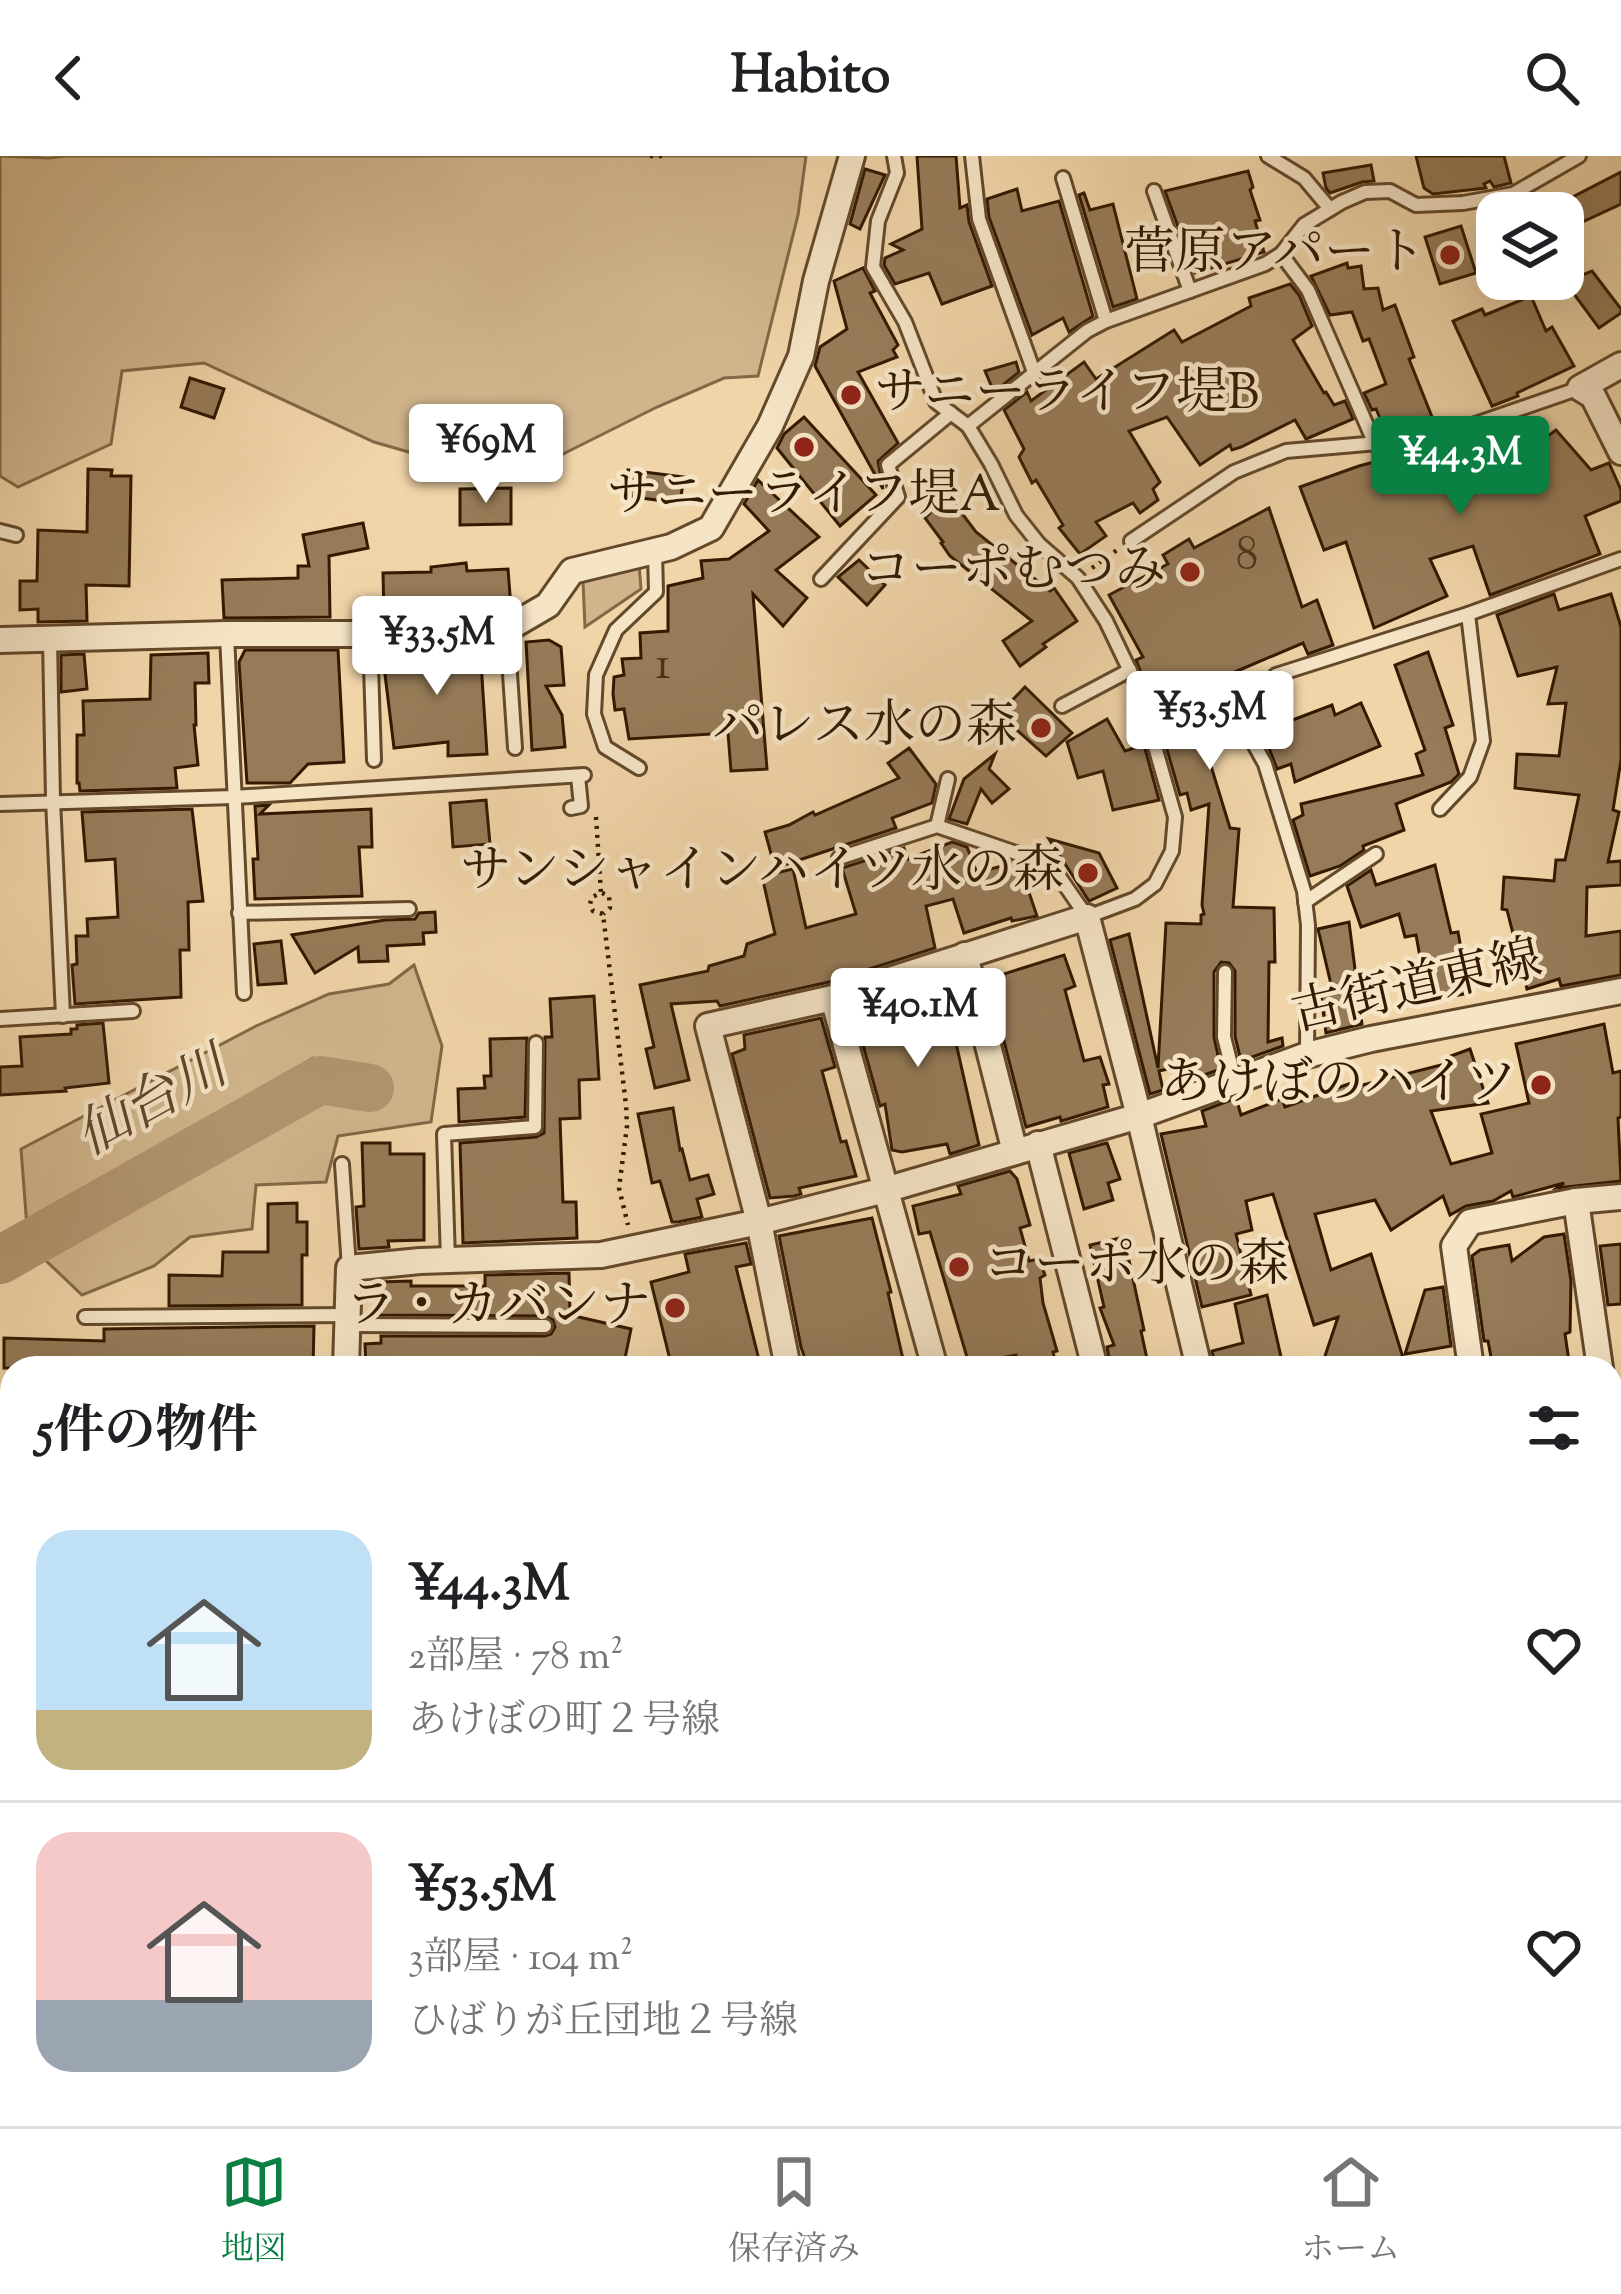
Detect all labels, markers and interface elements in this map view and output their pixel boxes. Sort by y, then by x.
text: Habito [731,39,890,117]
icon: back [36,45,102,111]
icon: search [1519,45,1585,111]
map controls [1476,192,1584,300]
button: layers [1476,192,1584,300]
place label: 菅原アパート [1124,219,1426,292]
marker: 菅原アパート [1437,242,1463,268]
place label: サニーライフ堤B [875,359,1259,432]
marker: サニーライフ堤B [838,382,864,408]
pin: ¥69M [415,404,557,506]
text: ¥69M [436,415,536,471]
pin: ¥44.3M [1362,416,1558,518]
text: ¥44.3M [1398,427,1522,483]
marker: サニーライフ堤A [791,434,817,460]
place label: サニーライフ堤A [607,461,1001,534]
house number: 8 [1236,525,1258,590]
place label: コーポむつみ [860,536,1166,609]
marker: コーポむつみ [1177,559,1203,585]
pin: ¥33.5M [339,596,535,698]
text: ¥33.5M [379,607,495,663]
house number: 1 [655,635,671,700]
pin: ¥53.5M [1112,671,1308,773]
text: ¥53.5M [1153,682,1267,738]
place label: パレス水の森 [713,692,1017,765]
marker: パレス水の森 [1028,715,1054,741]
place label: サンシャインハイツ水の森 [460,837,1064,910]
marker: サンシャインハイツ水の森 [1075,860,1101,886]
street label: 古街道東線 [1285,925,1549,1053]
pin: ¥40.1M [820,968,1016,1070]
text: ¥40.1M [858,979,978,1035]
water label: 仙台川 [63,1029,247,1178]
place label: あけぼのハイツ [1160,1049,1517,1122]
marker: あけぼのハイツ [1528,1072,1554,1098]
place label: コーポ水の森 [983,1231,1289,1304]
marker: コーポ水の森 [946,1254,972,1280]
place label: ラ・カバンナ [345,1272,651,1345]
marker: ラ・カバンナ [662,1295,688,1321]
icon: filters [1521,1395,1587,1461]
text: 5件の物件 [36,1397,257,1470]
text: ¥44.3M [408,1550,570,1623]
icon: home [132,1578,276,1722]
icon: heart [1521,1617,1587,1683]
text: 2部屋 · 78 m² [408,1631,623,1687]
text: あけぼの町２号線 [408,1695,720,1751]
text: ¥53.5M [408,1851,556,1924]
icon: home [132,1880,276,2024]
icon: heart [1521,1919,1587,1985]
text: 3部屋 · 104 m² [408,1932,633,1988]
text: ひばりが丘団地２号線 [408,1996,798,2052]
tab: 地図 [221,2149,287,2275]
tab: 保存済み [728,2149,860,2275]
tab: ホーム [1301,2149,1400,2275]

